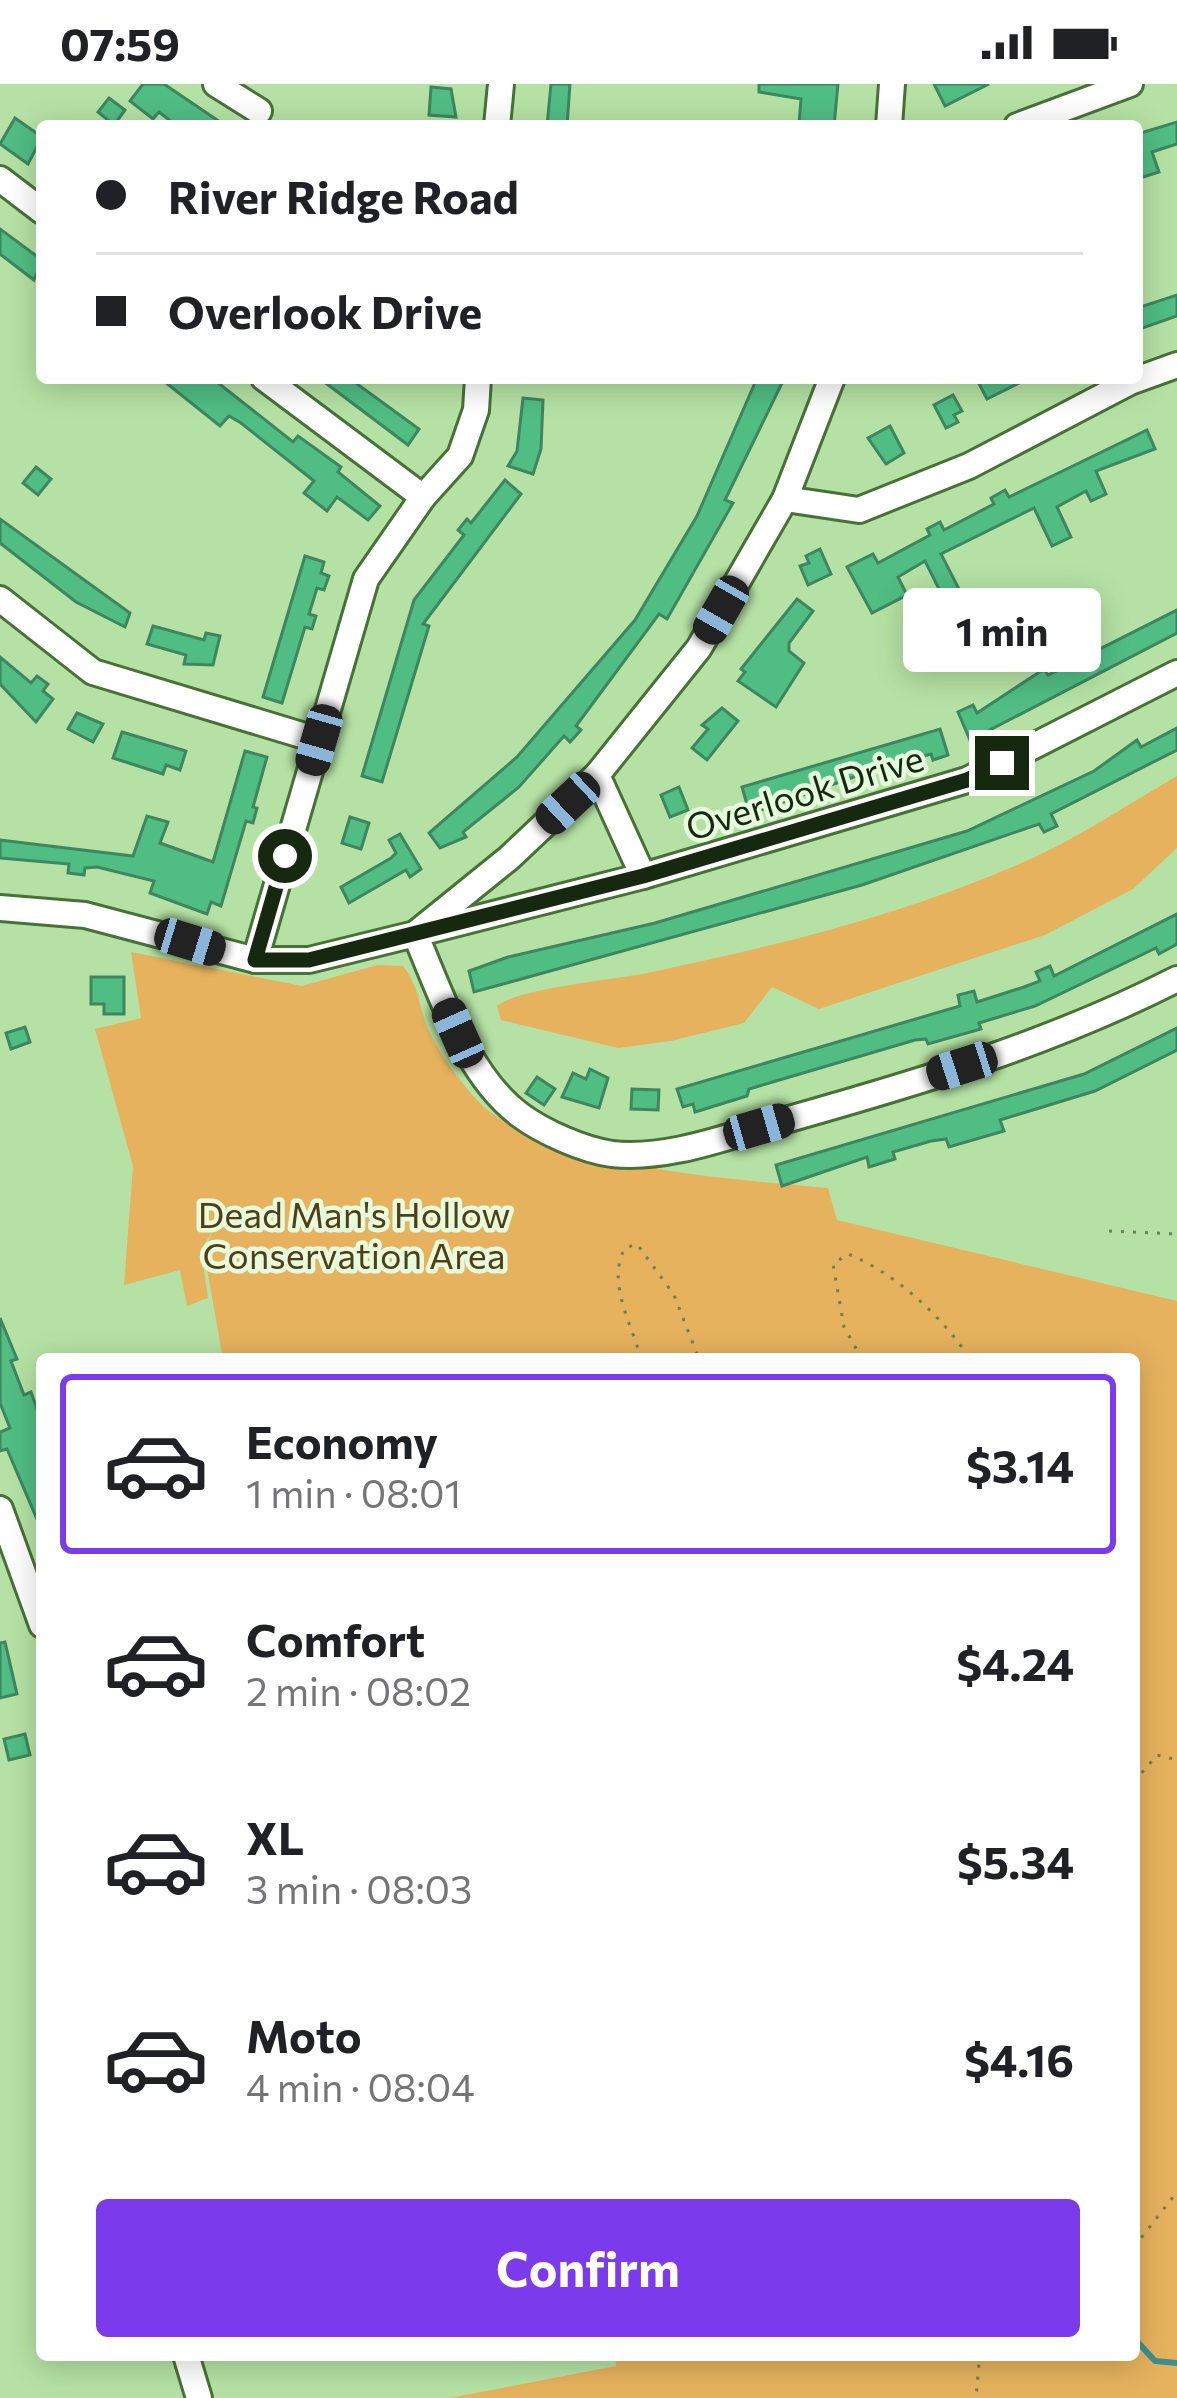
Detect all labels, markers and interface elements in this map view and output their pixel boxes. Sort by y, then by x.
text: 07:59 [60,15,180,70]
text: River Ridge Road [168,168,519,223]
text: Overlook Drive [168,283,482,338]
car [687,570,755,650]
callout: 1 min [903,589,1101,673]
text: 1 min [956,606,1048,654]
car [292,700,346,780]
street label: Overlook Drive [680,734,928,848]
route end [975,736,1029,790]
car [529,765,607,841]
route start [258,829,312,883]
car [150,914,230,970]
car [427,993,489,1073]
car [922,1038,1002,1094]
car [719,1100,799,1154]
park label: Dead Man's Hollow Conservation Area [198,1191,510,1276]
icon: car [102,1410,210,1518]
text: Economy [246,1413,438,1468]
text: $3.14 [966,1437,1074,1492]
text: 1 min · 08:01 [246,1468,461,1516]
icon: car [102,1608,210,1716]
text: Comfort [246,1611,425,1666]
text: $4.24 [956,1635,1074,1690]
text: 2 min · 08:02 [246,1666,471,1714]
icon: car [102,1806,210,1914]
text: XL [246,1809,304,1864]
text: $5.34 [957,1833,1074,1888]
text: 3 min · 08:03 [246,1864,472,1912]
icon: car [102,2004,210,2112]
text: Moto [246,2007,362,2062]
text: $4.16 [964,2031,1074,2086]
text: 4 min · 08:04 [246,2062,475,2110]
button: Confirm [96,2199,1080,2337]

